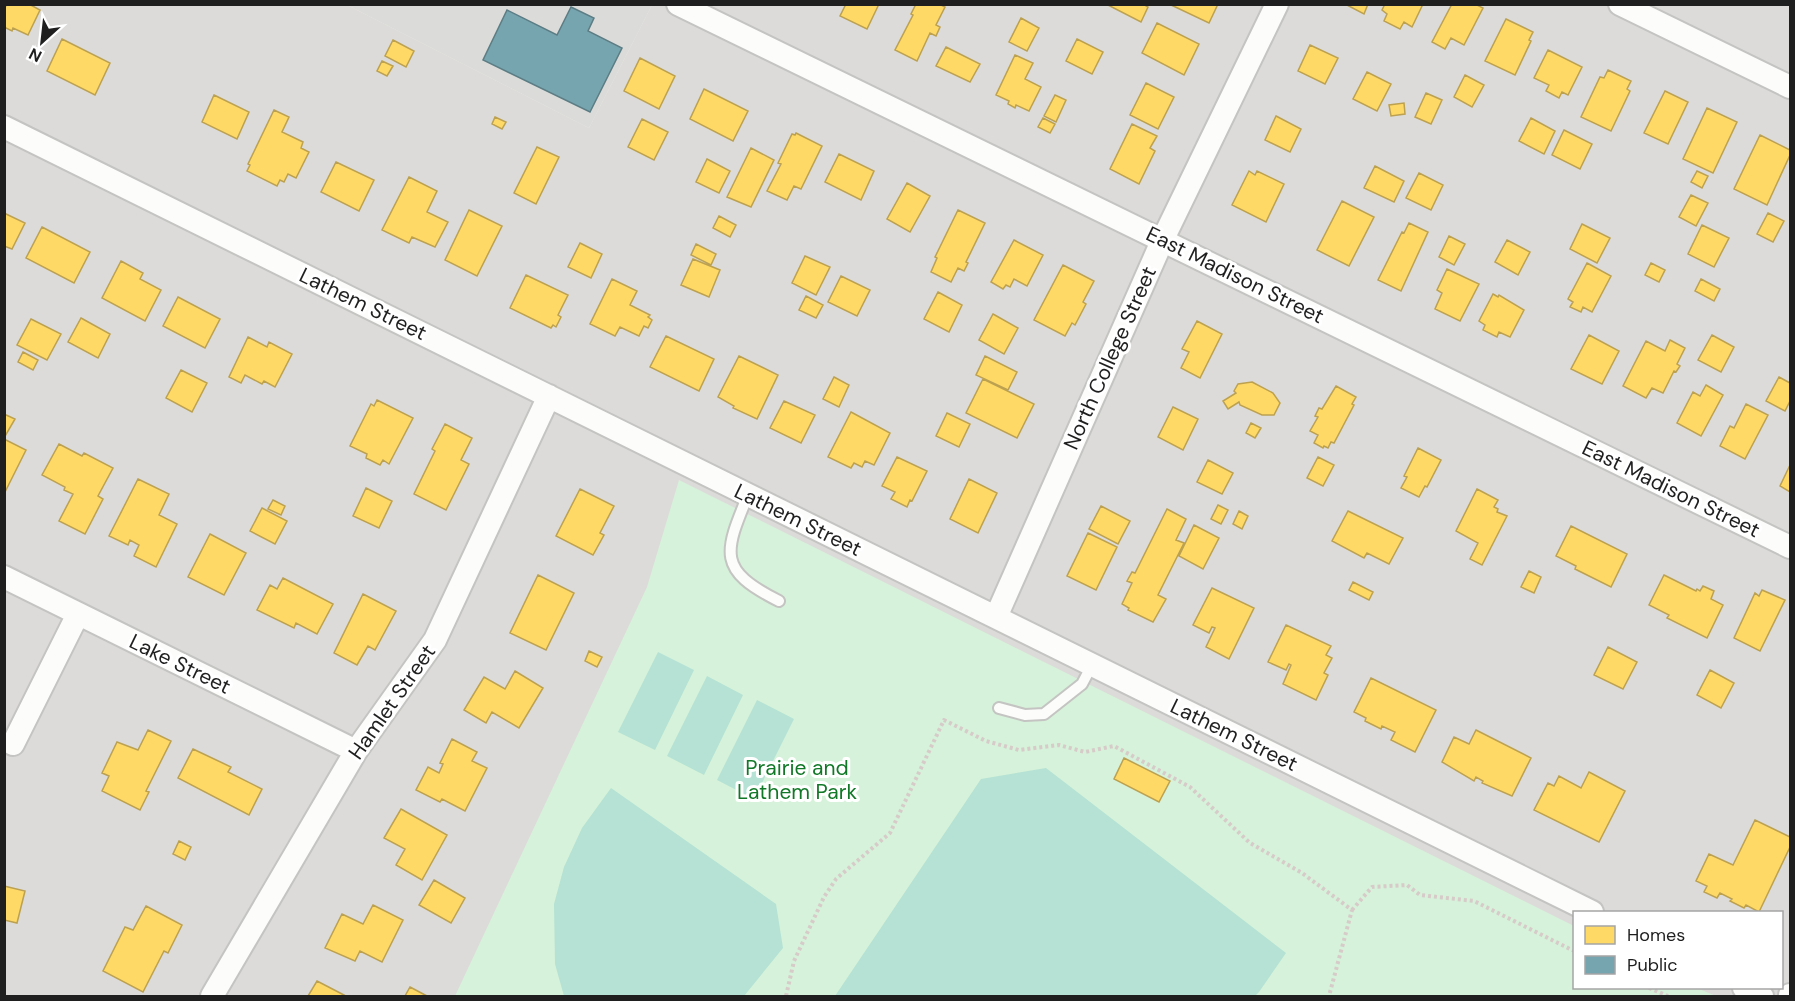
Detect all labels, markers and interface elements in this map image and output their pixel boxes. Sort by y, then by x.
north arrow [12,12,72,72]
text: N [25,43,45,67]
street label: East Madison Street [1141,220,1329,330]
street label: Lathem Street [295,261,431,347]
street label: North College Street [1057,262,1163,454]
street label: East Madison Street [1577,434,1765,544]
street label: Lathem Street [730,477,866,563]
street label: Lake Street [125,627,235,701]
street label: Hamlet Street [342,639,442,765]
street label: Lathem Street [1166,692,1302,778]
park label: Prairie and Lathem Park [737,754,858,806]
legend [1573,911,1783,989]
text: Homes [1627,923,1685,947]
text: Public [1627,953,1678,977]

